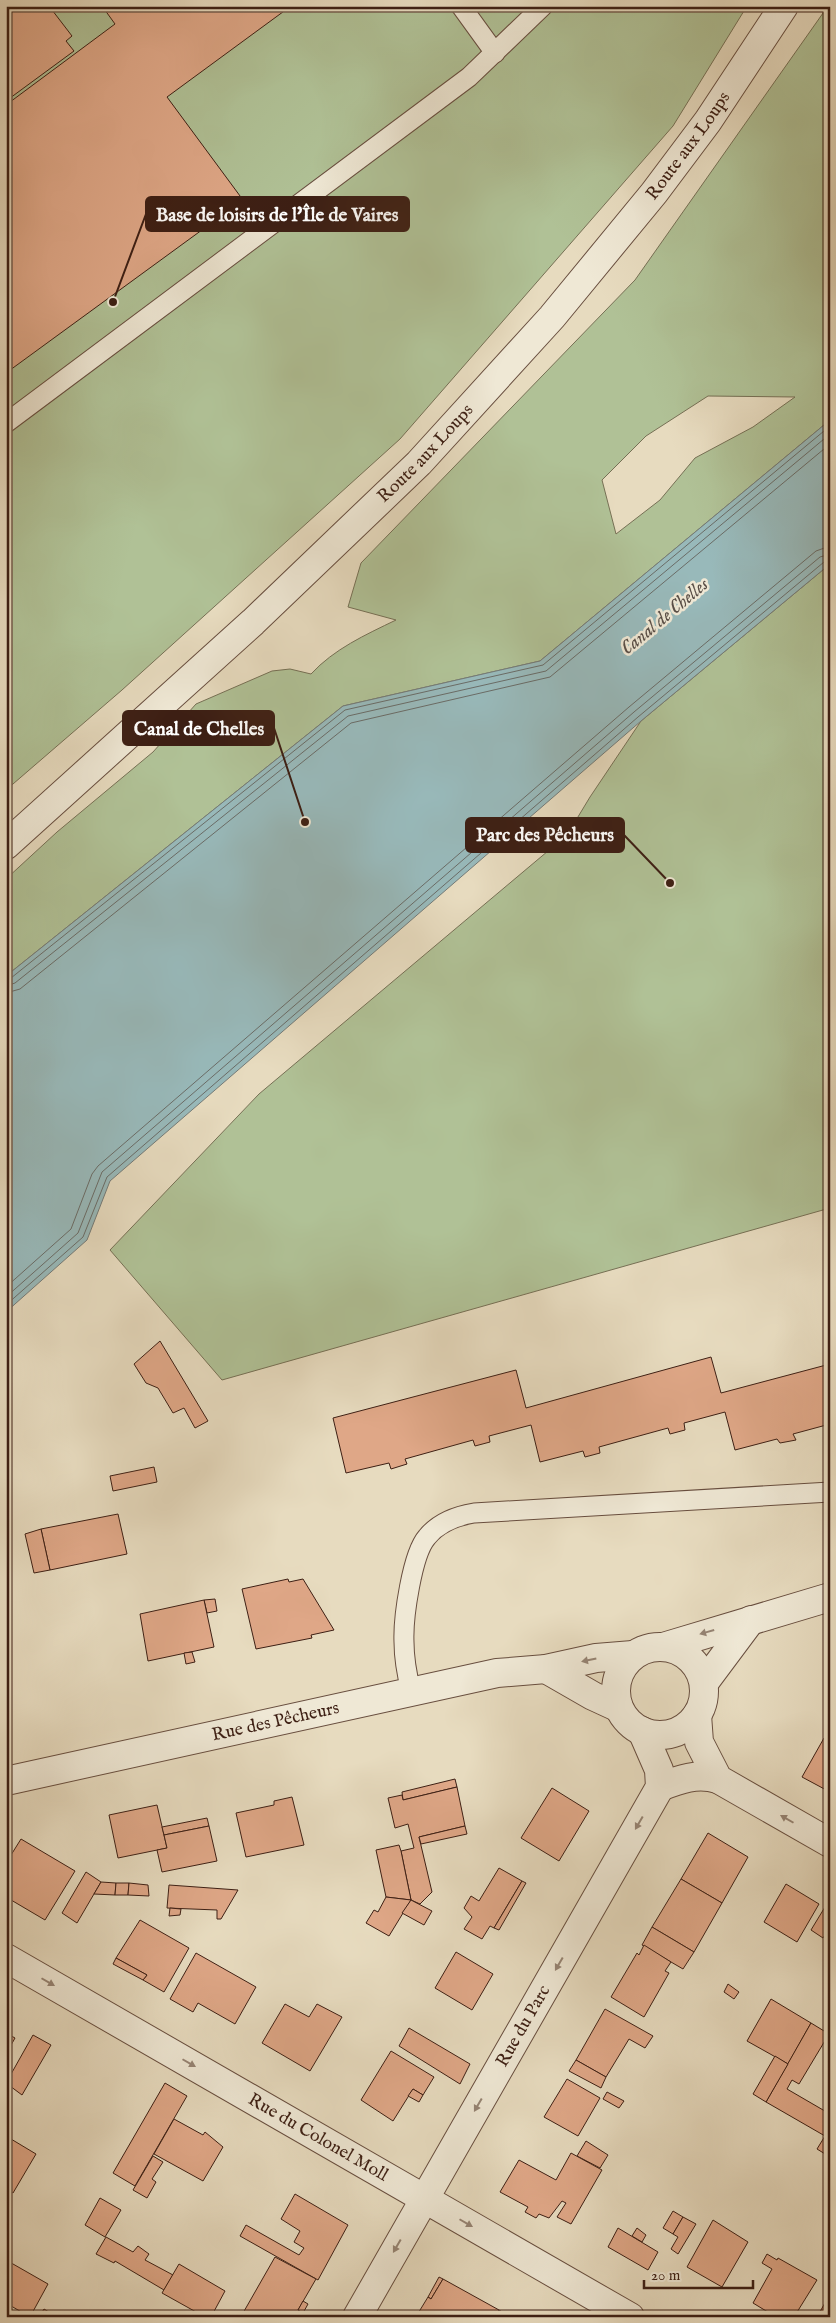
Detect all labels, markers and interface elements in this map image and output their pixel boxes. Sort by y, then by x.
street label: Route aux Loups [641,87,736,205]
callout: Base de loisirs de l'Île de Vaires [146,197,409,231]
text: Base de loisirs de l'Île de Vaires [156,203,399,228]
street label: Route aux Loups [373,399,479,508]
water label: Canal de Chelles [616,573,714,661]
callout: Canal de Chelles [123,711,274,745]
text: Canal de Chelles [134,718,265,742]
callout: Parc des Pêcheurs [466,818,624,852]
text: Parc des Pêcheurs [476,824,614,848]
one-way arrow [699,1629,714,1637]
one-way arrow [581,1656,597,1664]
street label: Rue des Pêcheurs [210,1697,341,1747]
one-way arrow [781,1814,794,1823]
one-way arrow [635,1817,644,1830]
one-way arrow [554,1958,563,1971]
one-way arrow [42,1978,55,1987]
street label: Rue du Parc [491,1981,556,2071]
one-way arrow [183,2059,196,2068]
street label: Rue du Colonel Moll [244,2088,392,2187]
one-way arrow [473,2098,482,2112]
one-way arrow [459,2219,474,2227]
one-way arrow [393,2240,402,2253]
scale bar [644,2258,752,2290]
text: 20 m [651,2266,681,2285]

